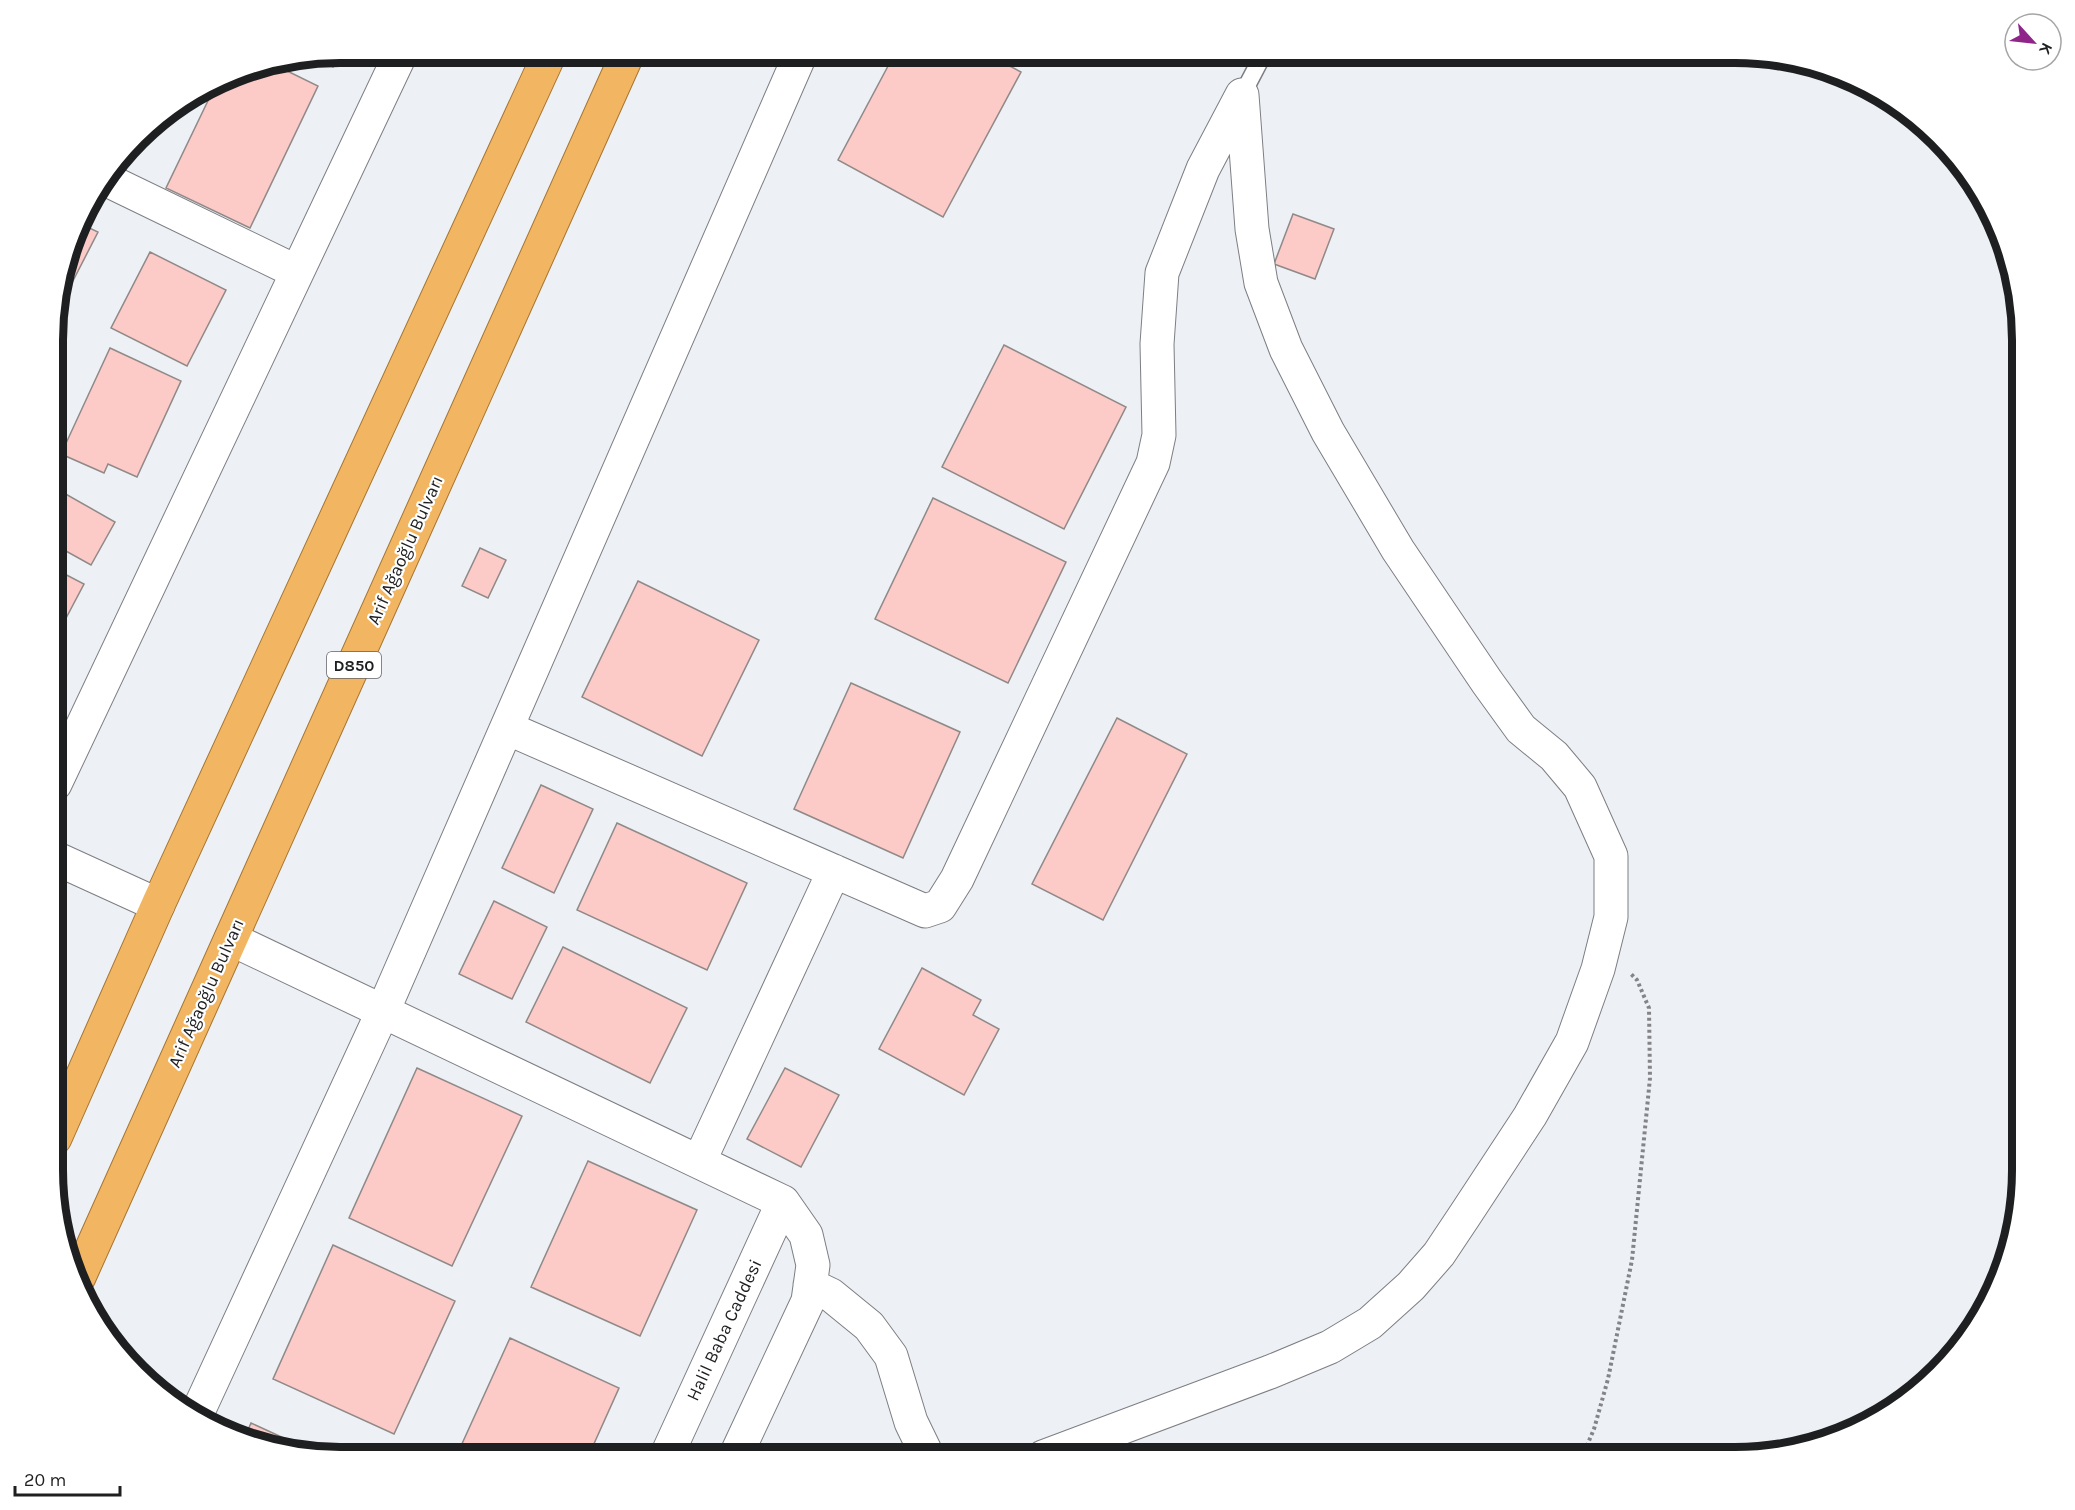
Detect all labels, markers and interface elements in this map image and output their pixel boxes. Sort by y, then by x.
north arrow [2003,12,2063,72]
text: K [2035,40,2057,58]
street label: Arif Ağaoğlu Bulvarı [362,472,448,628]
road number: D850 [327,652,381,678]
street label: Arif Ağaoğlu Bulvarı [163,915,249,1071]
street label: Halil Baba Caddesi [681,1256,767,1404]
scale bar [15,1459,120,1497]
text: 20 m [24,1469,66,1491]

